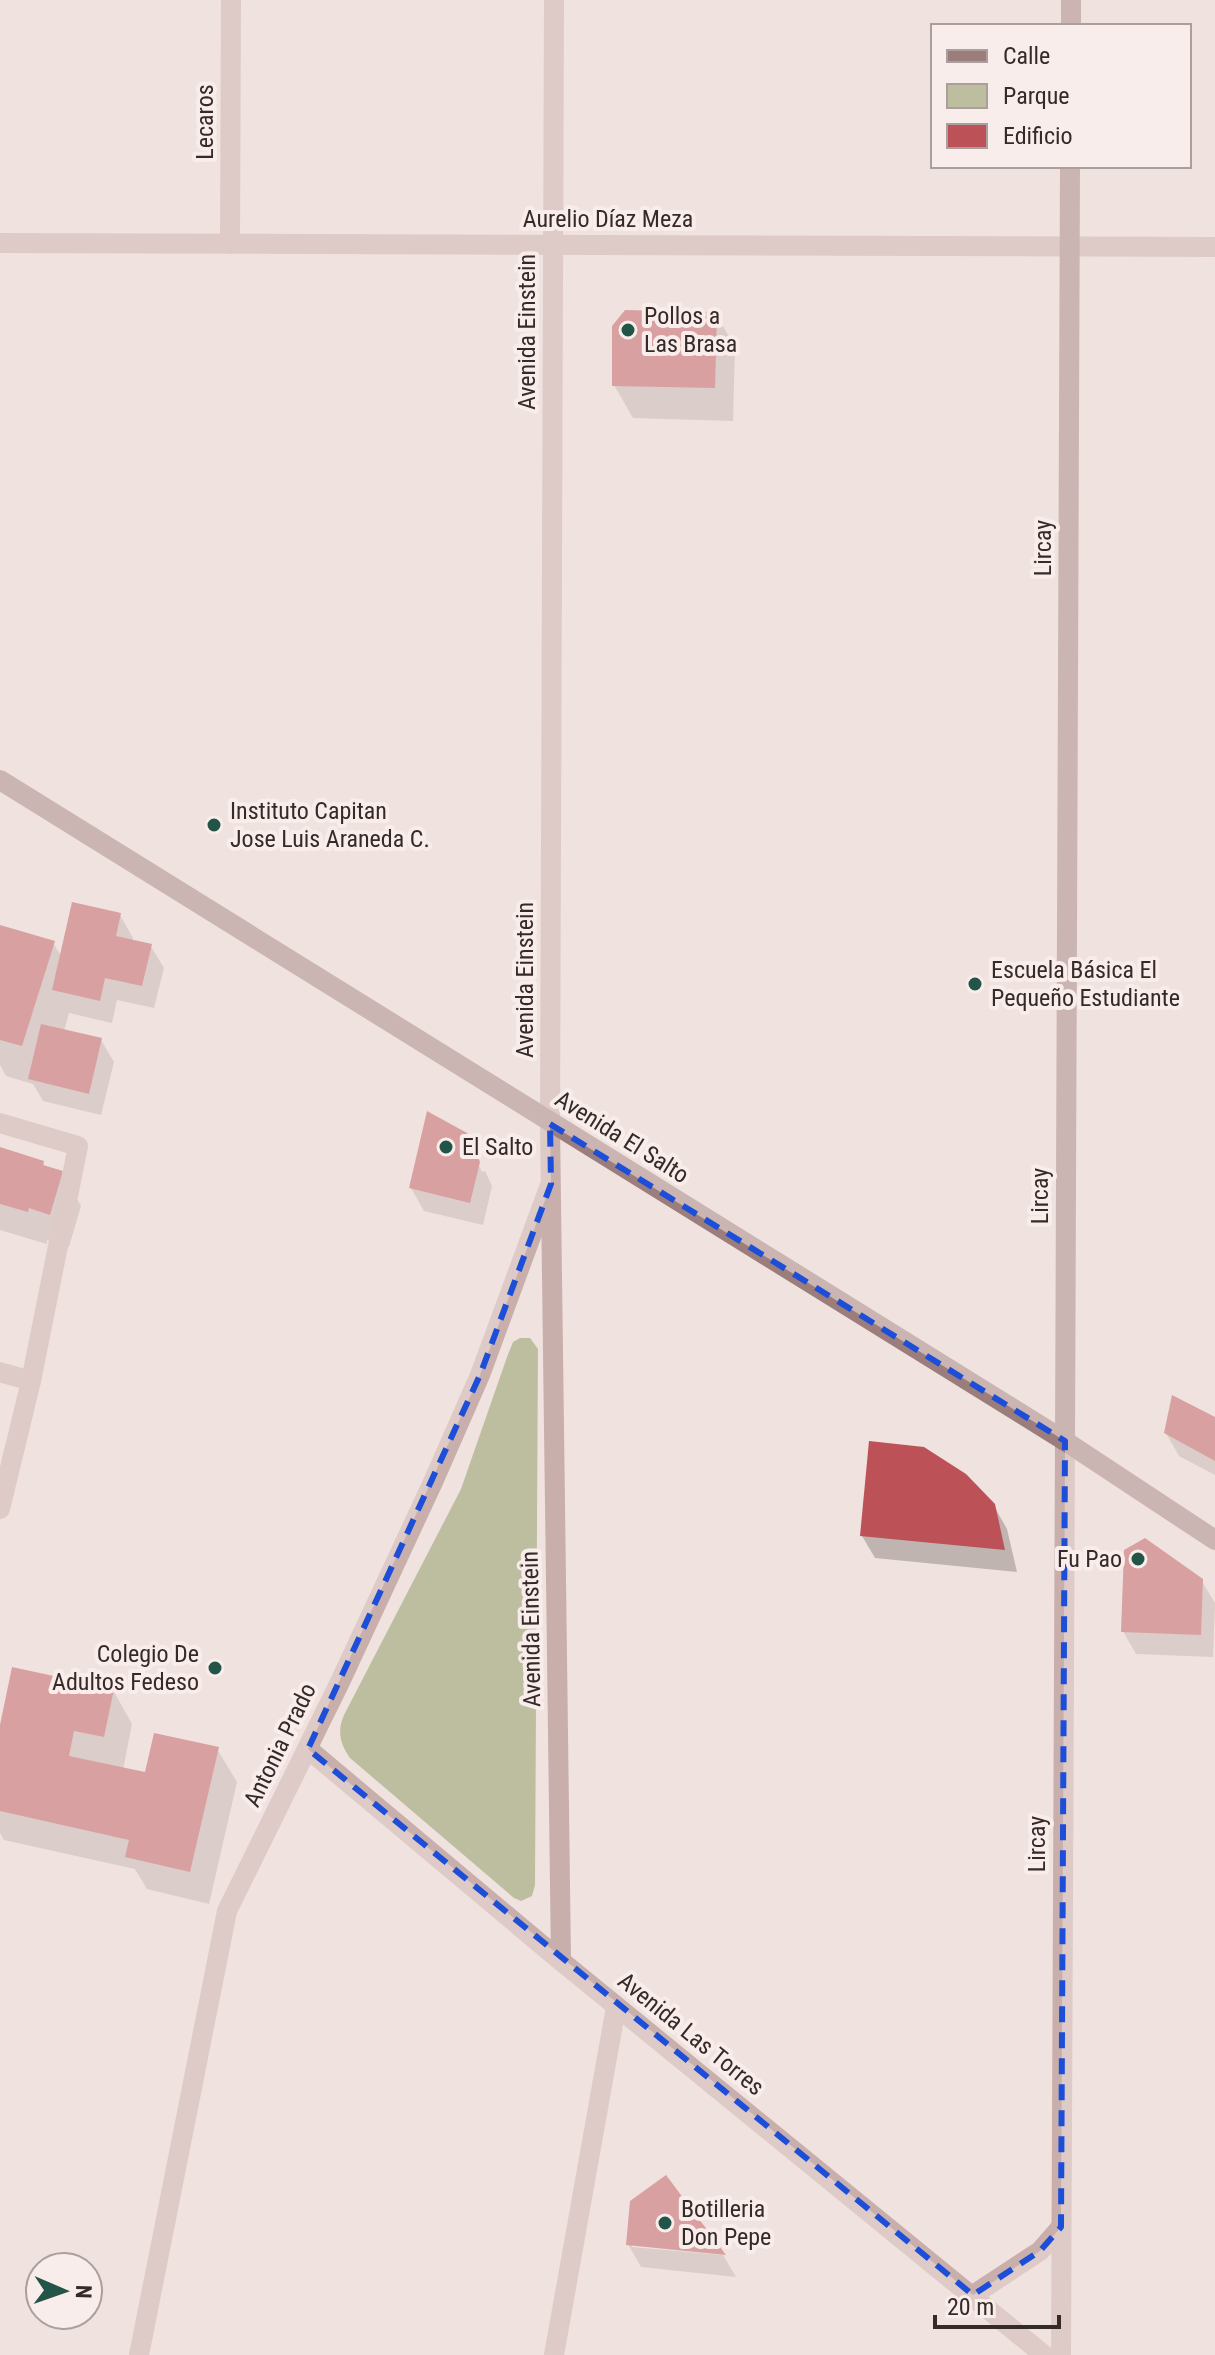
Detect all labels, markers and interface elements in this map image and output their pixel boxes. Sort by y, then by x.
legend [931,24,1191,168]
text: Calle [1003,42,1050,70]
text: Parque [1003,82,1070,110]
street label: Lecaros [191,84,219,160]
text: Edificio [1003,122,1073,150]
street label: Aurelio Díaz Meza [523,205,693,233]
street label: Avenida Einstein [513,254,541,410]
place label: Pollos a Las Brasa [644,302,737,358]
marker: Pollos a Las Brasa [619,321,637,339]
street label: Lircay [1029,520,1057,576]
place label: Instituto Capitan Jose Luis Araneda C. [230,797,430,853]
marker: Instituto Capitan Jose Luis Araneda C. [205,816,223,834]
street label: Avenida Einstein [511,902,539,1058]
place label: Escuela Básica El Pequeño Estudiante [991,956,1180,1012]
marker: Escuela Básica El Pequeño Estudiante [966,975,984,993]
street label: Avenida El Salto [550,1085,694,1189]
place label: El Salto [462,1133,533,1161]
marker: El Salto [437,1138,455,1156]
street label: Lircay [1026,1168,1054,1224]
place label: Fu Pao [1057,1545,1122,1573]
marker: Fu Pao [1129,1550,1147,1568]
street label: Avenida Einstein [516,1551,546,1707]
place label: Colegio De Adultos Fedeso [52,1640,199,1696]
marker: Colegio De Adultos Fedeso [206,1659,224,1677]
street label: Antonia Prado [238,1679,322,1811]
street label: Lircay [1023,1816,1051,1872]
street label: Avenida Las Torres [612,1967,770,2101]
place label: Botilleria Don Pepe [681,2195,771,2251]
marker: Botilleria Don Pepe [656,2214,674,2232]
north arrow [24,2251,104,2331]
scale bar [935,2279,1059,2329]
text: N [71,2285,96,2299]
text: 20 m [947,2293,994,2321]

